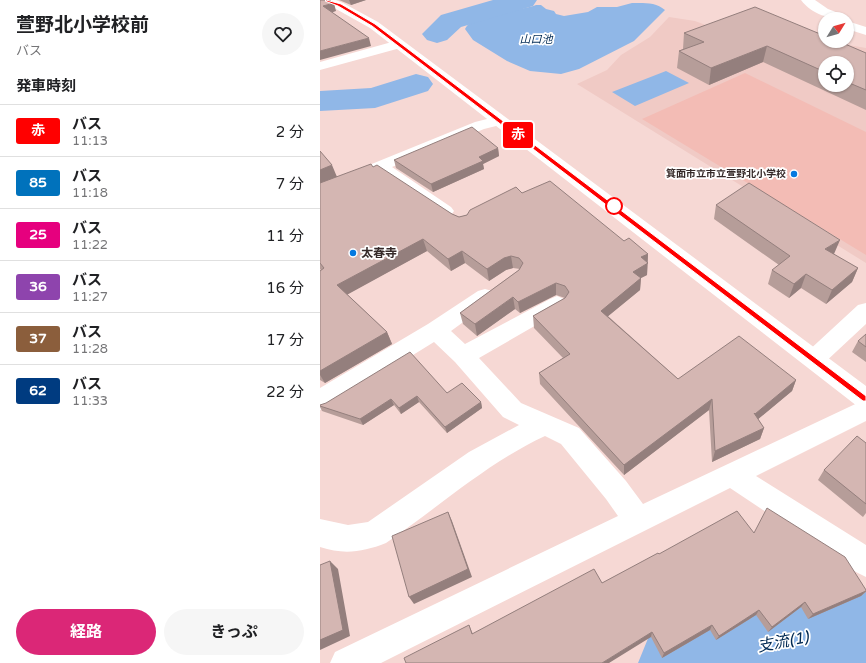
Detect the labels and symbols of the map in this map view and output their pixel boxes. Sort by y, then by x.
north arrow [818,12,854,48]
water label: 山口池 [520,33,553,46]
line badge: 赤 [505,122,531,148]
place label: 箕面市立市立萱野北小学校 [666,168,786,180]
marker: 箕面市立市立萱野北小学校 [789,169,799,179]
unlabelled marker [605,197,623,215]
place label: 太春寺 [361,246,397,260]
marker: 太春寺 [348,248,358,258]
water label: 支流(1) [756,627,811,657]

